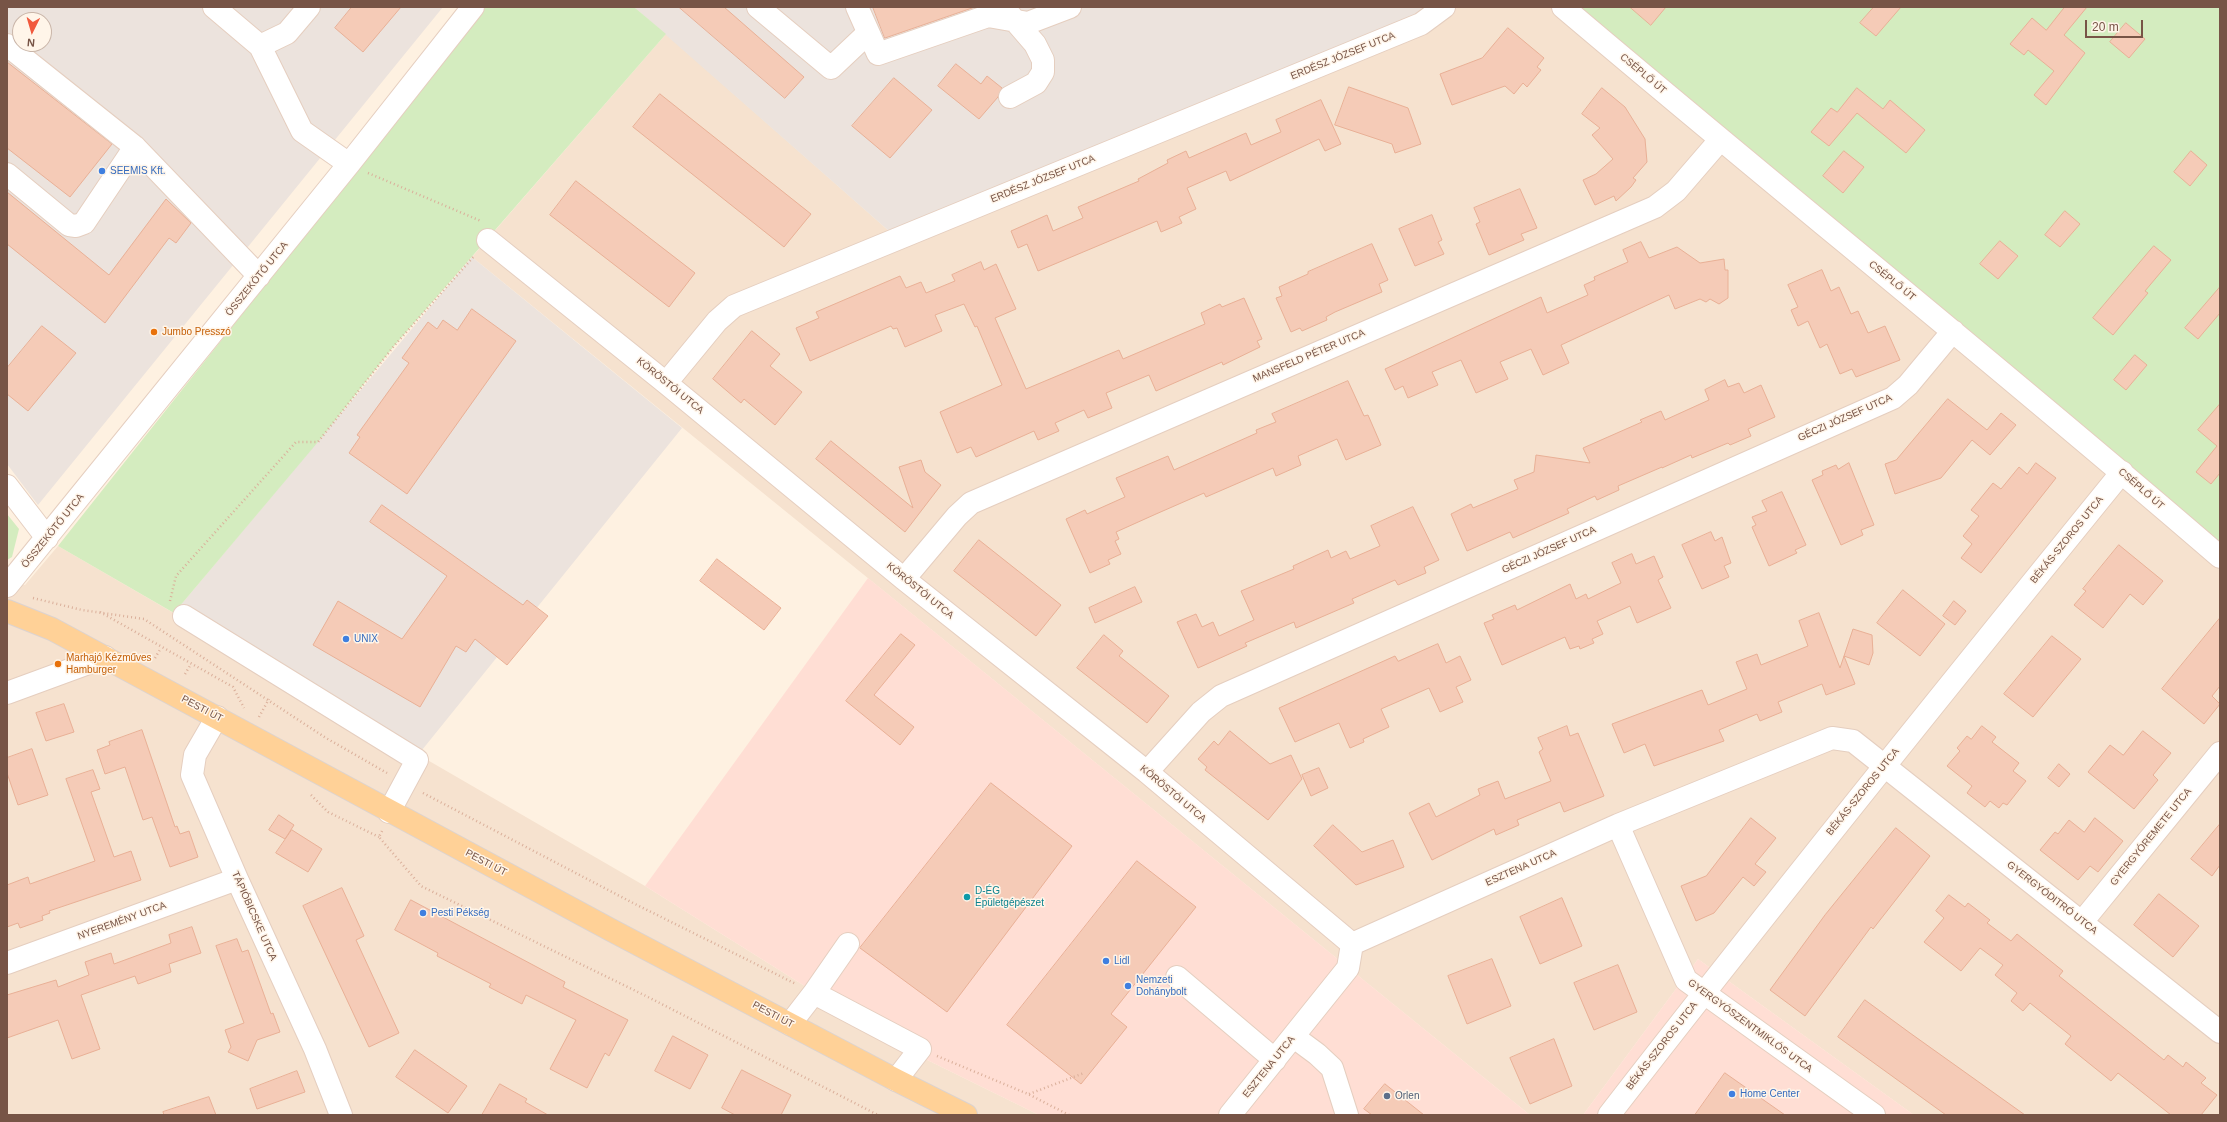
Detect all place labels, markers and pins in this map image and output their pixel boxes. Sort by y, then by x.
place label: SEEMIS Kft. [110,165,166,177]
marker: SEEMIS Kft. [97,166,107,176]
place label: Jumbo Presszó [162,326,231,338]
marker: Jumbo Presszó [149,327,159,337]
place label: UNIX [354,633,378,645]
marker: UNIX [341,634,351,644]
place label: Marhajó Kézműves Hamburger [66,652,152,676]
marker: Marhajó Kézműves Hamburger [53,659,63,669]
place label: D-ÉG Épületgépészet [975,885,1044,908]
marker: D-ÉG Épületgépészet [962,892,972,902]
place label: Pesti Pékség [431,907,489,919]
marker: Pesti Pékség [418,908,428,918]
place label: Lidl [1114,955,1130,967]
marker: Lidl [1101,956,1111,966]
place label: Nemzeti Dohánybolt [1136,974,1187,998]
marker: Nemzeti Dohánybolt [1123,981,1133,991]
place label: Home Center [1740,1088,1799,1100]
marker: Home Center [1727,1089,1737,1099]
place label: Orlen [1395,1090,1419,1102]
marker: Orlen [1382,1091,1392,1101]

